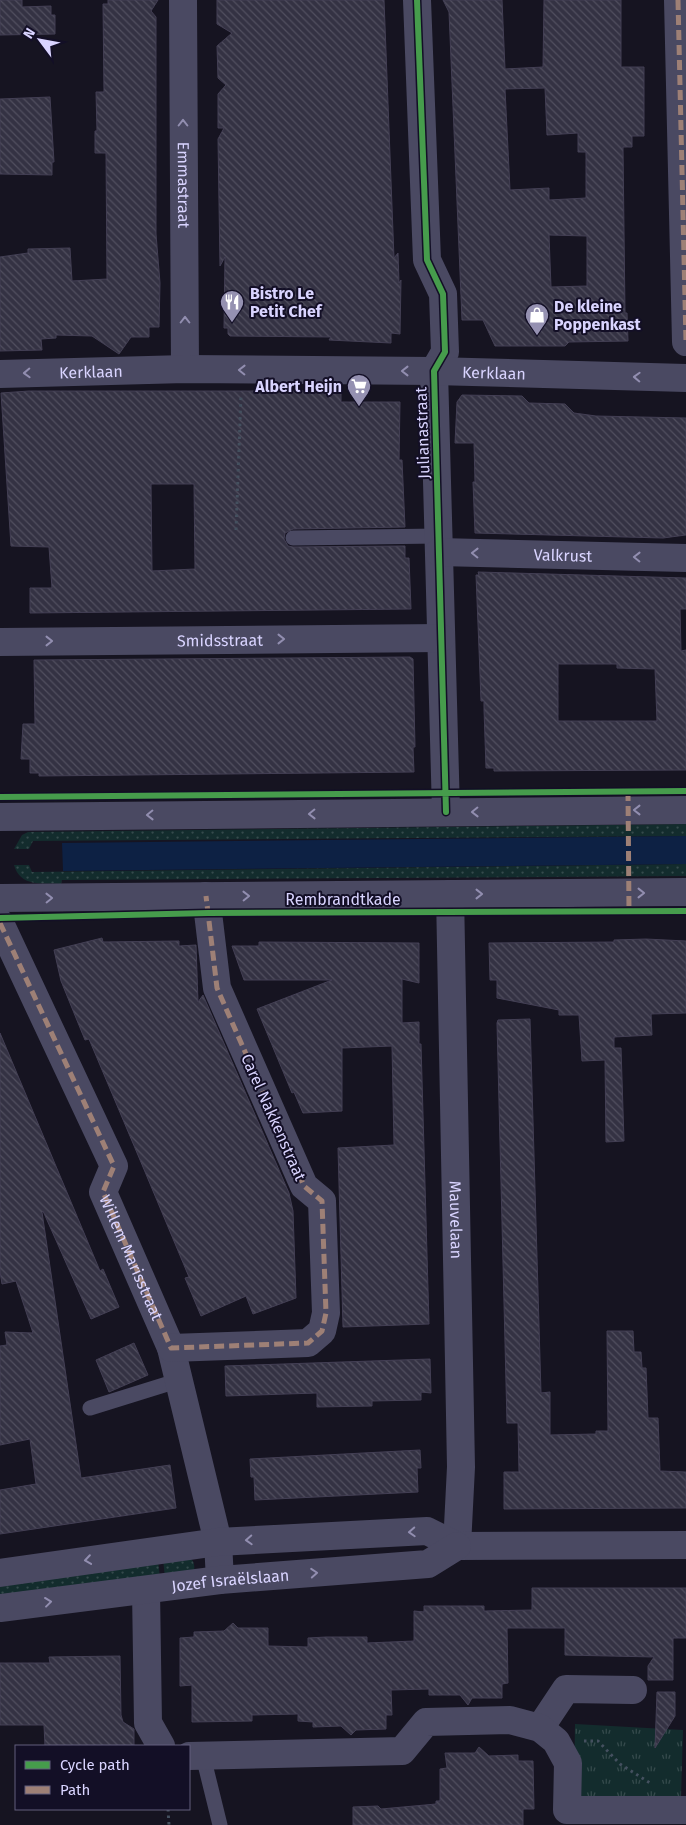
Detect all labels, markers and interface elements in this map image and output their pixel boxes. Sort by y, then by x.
north arrow [15,15,65,65]
text: N [20,25,39,42]
one-way arrow [178,119,188,126]
street label: Emmastraat [174,142,193,228]
place label: Bistro Le Petit Chef [250,284,323,321]
restaurant icon: Bistro Le Petit Chef [219,289,245,323]
place label: De kleine Poppenkast [554,297,642,334]
shop icon: De kleine Poppenkast [524,302,550,336]
one-way arrow [179,316,190,324]
street label: Kerklaan [59,362,123,382]
street label: Kerklaan [462,363,526,384]
one-way arrow [238,364,246,375]
one-way arrow [401,366,408,376]
one-way arrow [23,368,31,379]
one-way arrow [633,372,641,382]
supermarket icon: Albert Heijn [346,373,372,407]
place label: Albert Heijn [254,377,342,396]
street label: Julianastraat [411,386,434,479]
street label: Valkrust [533,545,593,566]
one-way arrow [471,548,478,558]
one-way arrow [633,552,641,562]
street label: Smidsstraat [177,631,263,650]
one-way arrow [277,634,285,645]
one-way arrow [45,636,53,646]
one-way arrow [633,805,641,815]
one-way arrow [471,807,478,817]
one-way arrow [308,809,316,819]
one-way arrow [146,810,154,821]
one-way arrow [638,888,645,898]
one-way arrow [475,889,483,899]
street label: Rembrandtkade [285,890,401,909]
one-way arrow [242,891,250,901]
one-way arrow [45,893,53,903]
street label: Carel Nakkenstraat [237,1051,310,1184]
street label: Mauvelaan [446,1181,466,1259]
street label: Willem Marisstraat [95,1192,167,1323]
one-way arrow [407,1526,415,1537]
one-way arrow [245,1535,253,1546]
one-way arrow [84,1555,93,1565]
street label: Jozef Israëlslaan [170,1566,290,1596]
one-way arrow [311,1568,319,1579]
one-way arrow [45,1597,53,1608]
legend [15,1745,190,1810]
text: Cycle path [60,1756,130,1774]
text: Path [60,1781,90,1799]

